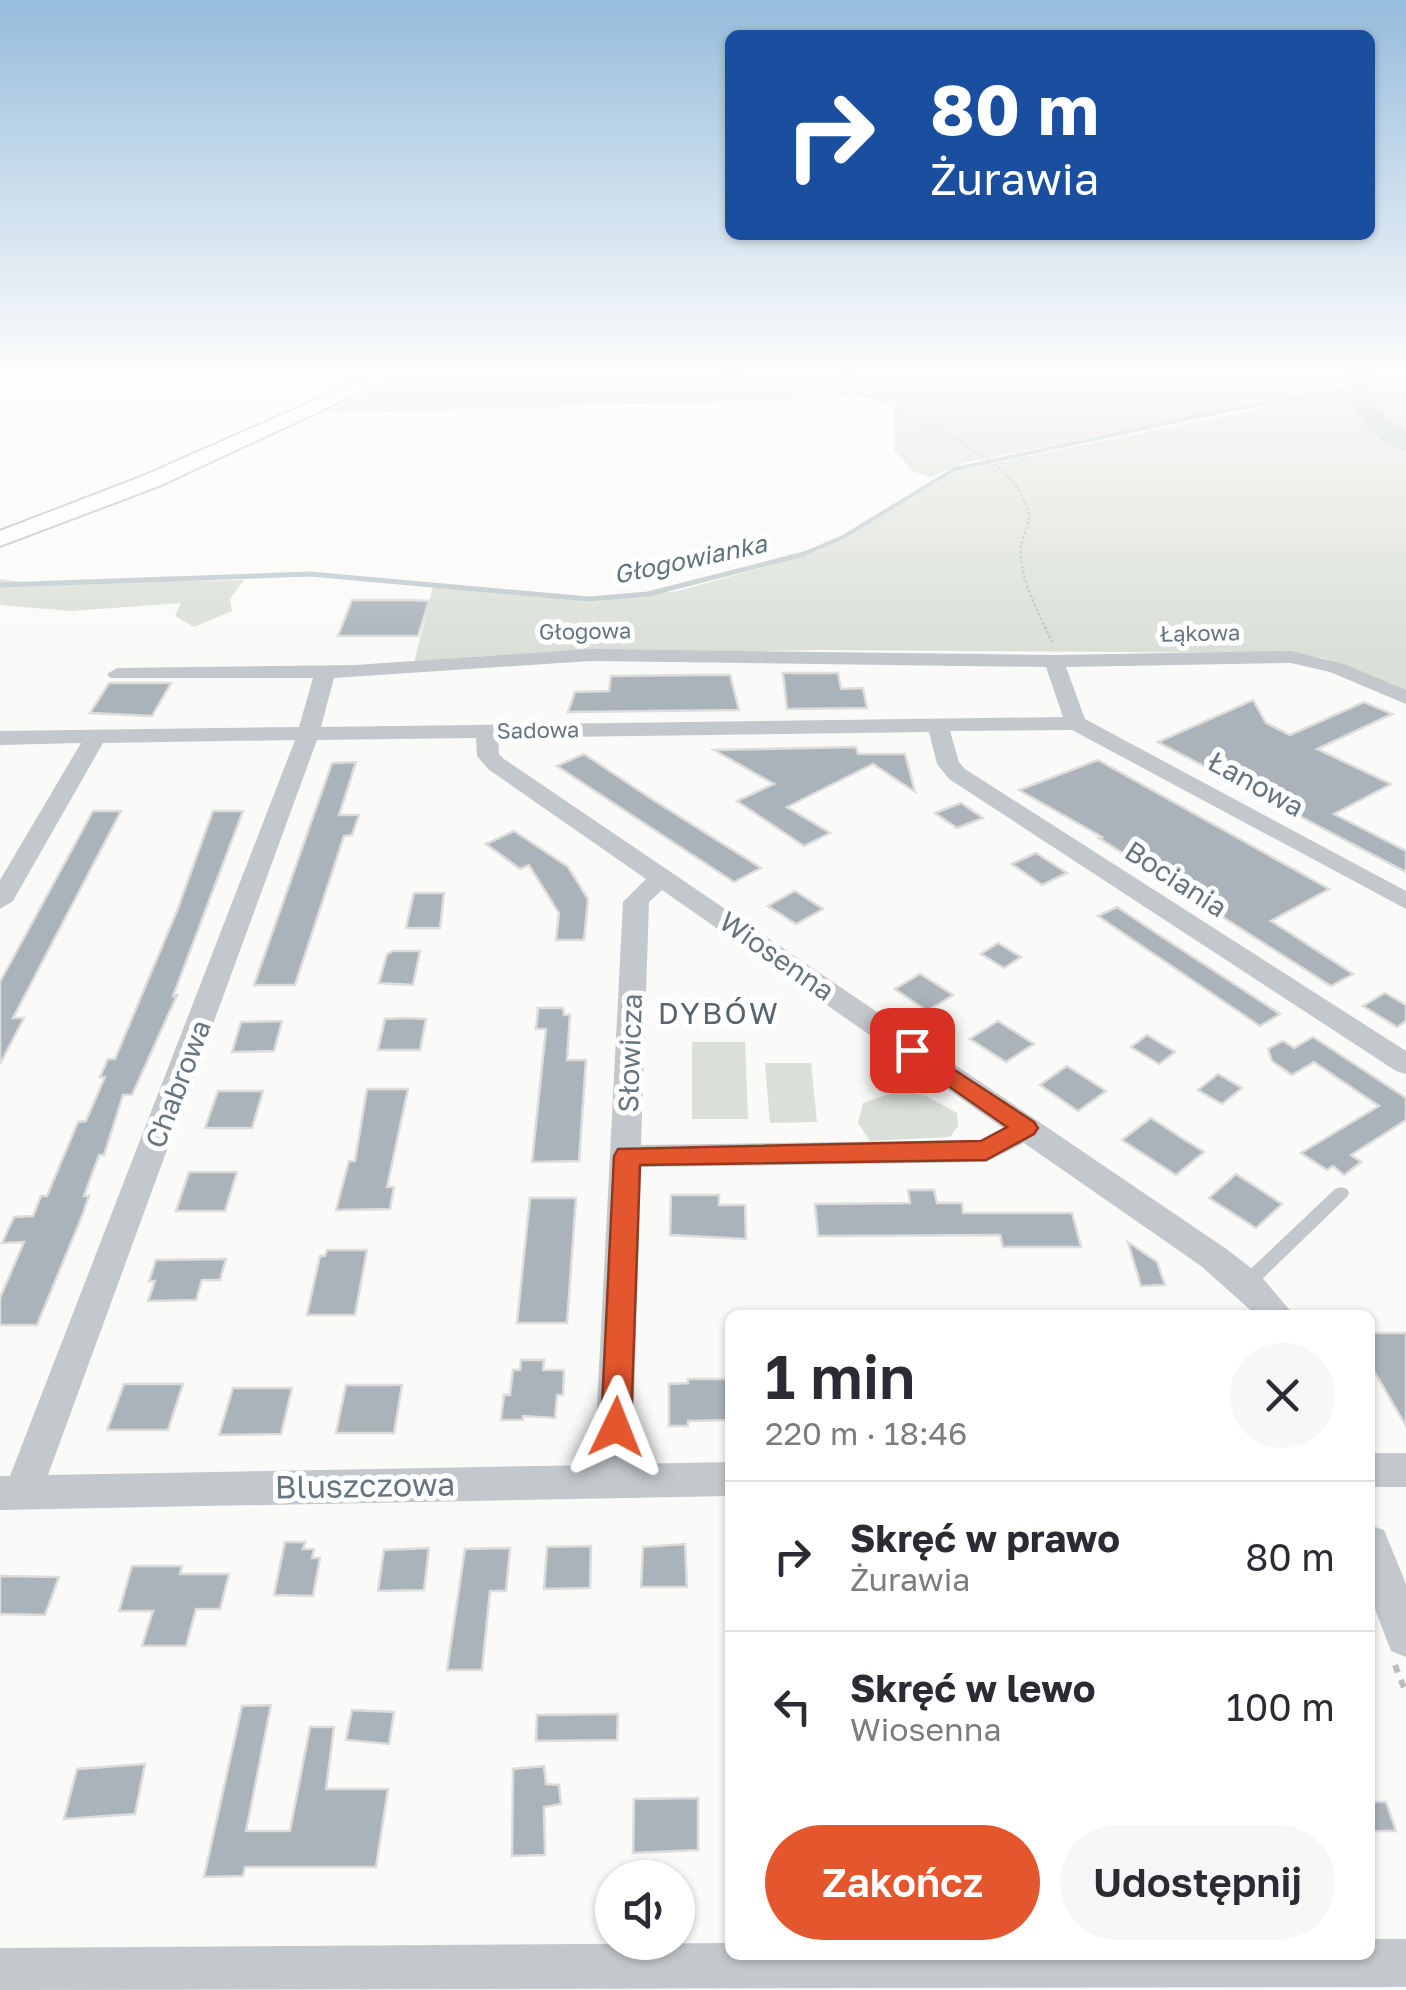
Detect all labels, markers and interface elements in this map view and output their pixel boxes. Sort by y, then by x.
text: 80 m [930,66,1099,150]
icon: right [765,70,895,200]
text: Żurawia [930,151,1099,205]
water label: Głogowianka [611,527,770,590]
street label: Głogowa [539,616,631,645]
street label: Łąkowa [1160,618,1240,647]
street label: Sadowa [496,715,580,744]
street label: Łanowa [1203,744,1310,823]
street label: Bociania [1119,834,1233,924]
street label: Wiosenna [714,904,841,1007]
street label: Słowicza [611,993,648,1113]
district label: DYBÓW [658,995,780,1031]
pin [870,1008,955,1093]
street label: Chabrowa [138,1015,217,1152]
icon: arrive [885,1023,940,1078]
text: 1 min [765,1340,915,1412]
button: close [1230,1343,1335,1448]
position arrow [564,1375,668,1479]
text: 220 m · 18:46 [765,1414,967,1452]
street label: Bluszczowa [275,1464,455,1506]
text: Skręć w prawo [850,1515,1120,1560]
icon: right [765,1529,820,1584]
text: 80 m [1245,1534,1335,1579]
text: Żurawia [850,1560,970,1598]
text: Skręć w lewo [850,1665,1095,1710]
icon: left [765,1679,820,1734]
text: 100 m [1226,1684,1335,1729]
text: Wiosenna [850,1710,1001,1748]
button: Zakończ [765,1825,1040,1940]
button: Udostępnij [1060,1825,1335,1940]
map controls [595,1860,695,1960]
button: sound [595,1860,695,1960]

